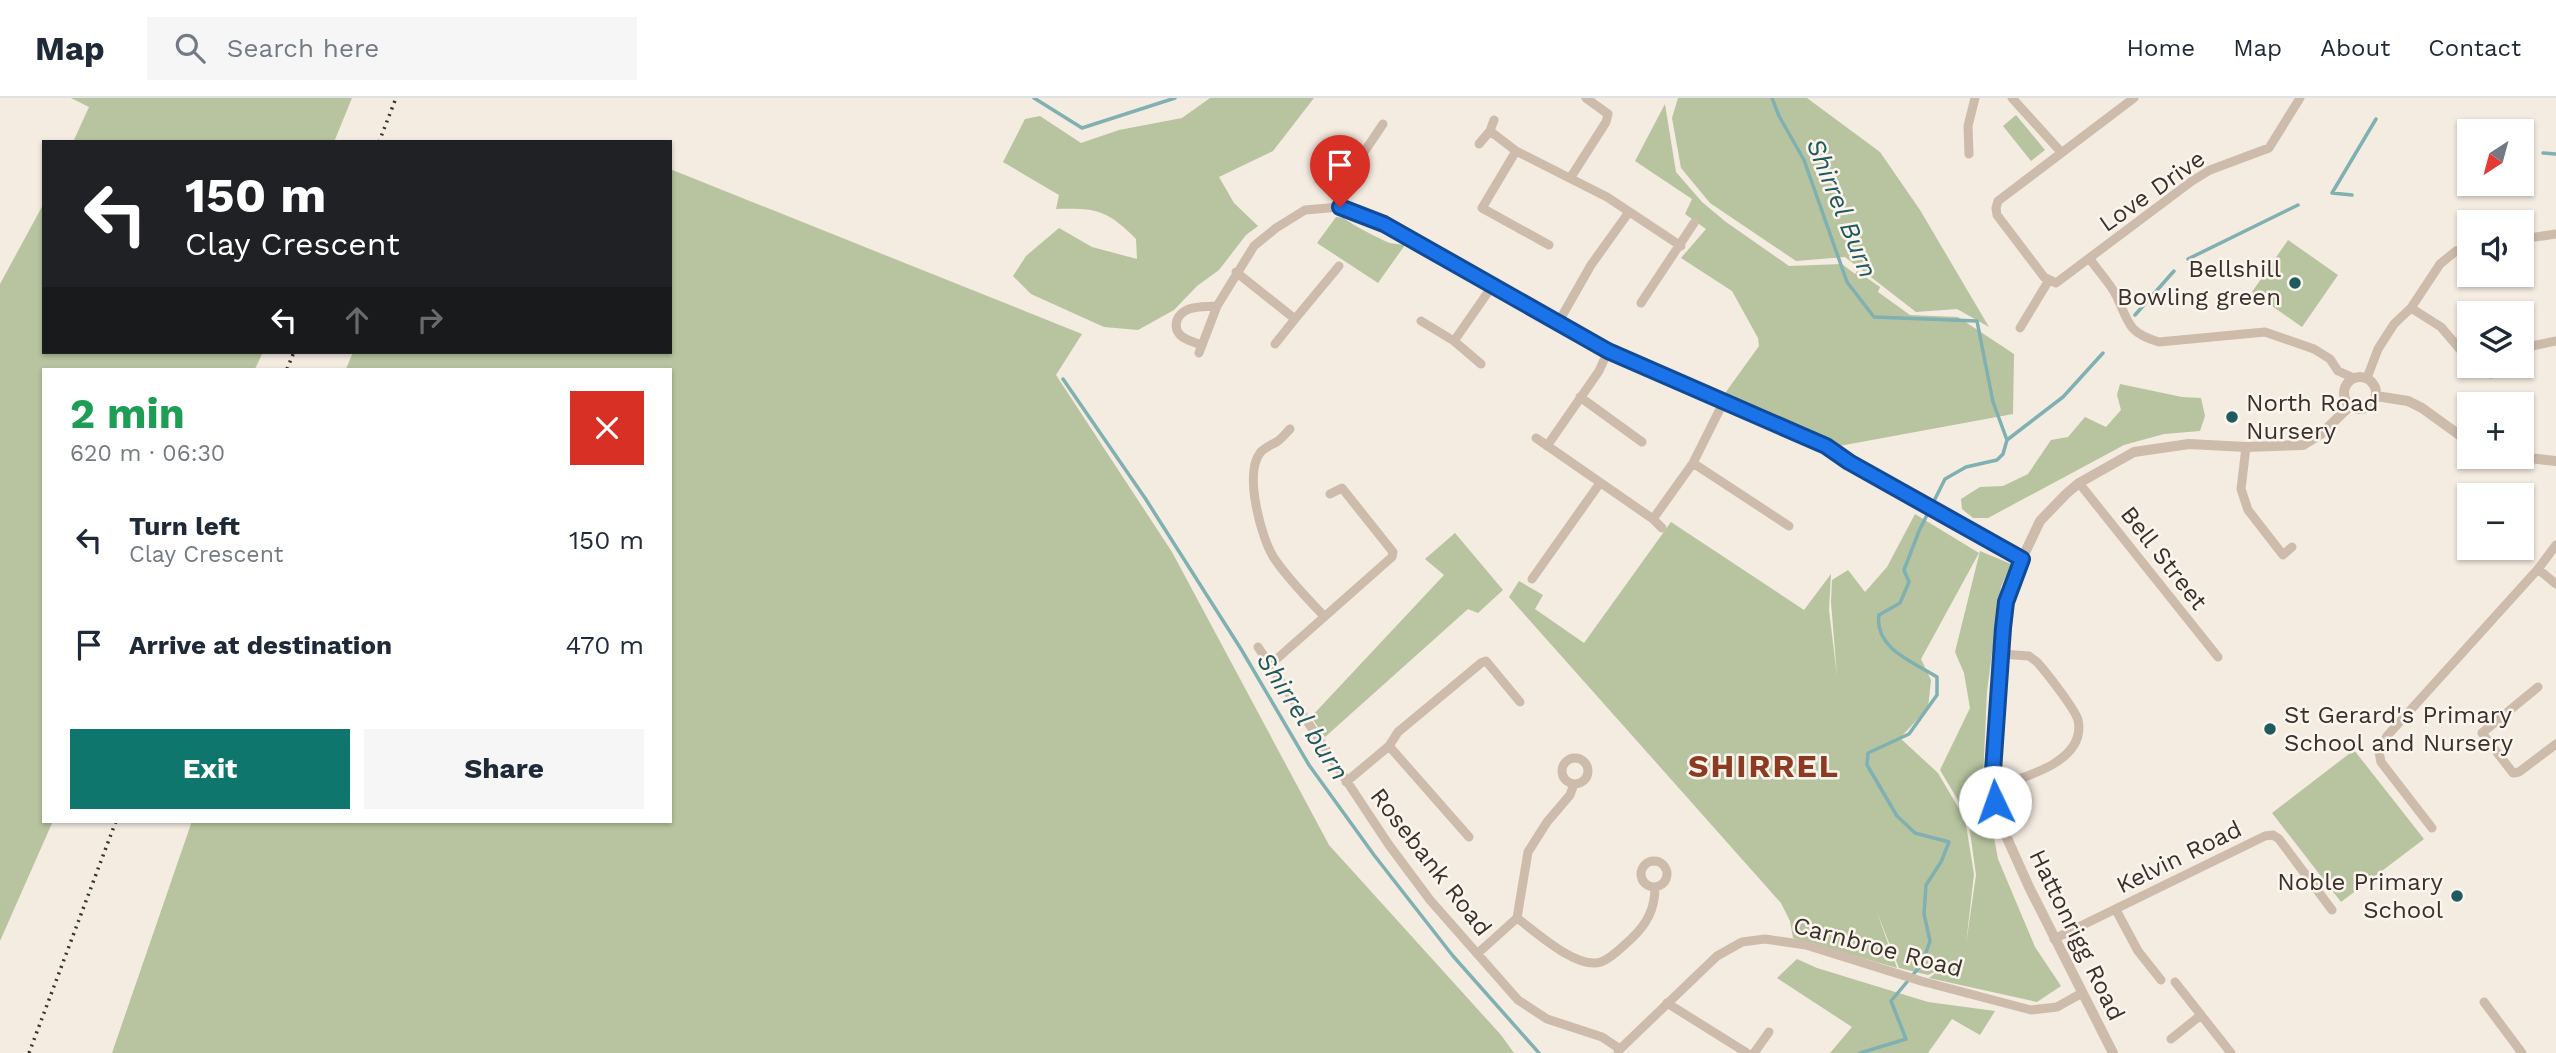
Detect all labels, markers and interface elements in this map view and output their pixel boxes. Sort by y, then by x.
search box [147,17,637,80]
text: Map [35,29,105,68]
icon: search [171,29,209,67]
text: Search here [227,33,379,63]
text: Home [2127,34,2195,62]
text: Map [2233,34,2282,62]
text: About [2320,34,2390,62]
text: Contact [2428,34,2521,62]
north arrow [2457,119,2534,196]
map controls [2457,119,2534,560]
water label: Shirrel Burn [1801,134,1883,282]
pin [1310,135,1370,207]
street label: Love Drive [2094,144,2210,238]
icon: arrive [1321,146,1359,184]
text: 150 m [185,166,326,224]
icon: left [70,168,161,259]
button: sound [2457,210,2534,287]
text: Clay Crescent [185,225,400,263]
place label: Bellshill Bowling green [2117,255,2282,311]
marker: Bellshill Bowling green [2287,275,2303,291]
icon: left [265,301,303,339]
icon: ahead [338,301,376,339]
icon: right [411,301,449,339]
button: layers [2457,301,2534,378]
text: 2 min [70,389,185,438]
place label: North Road Nursery [2246,389,2379,445]
button: close [570,391,644,465]
button: + [2457,392,2534,469]
marker: North Road Nursery [2224,409,2240,425]
text: 620 m · 06:30 [70,440,225,467]
button: − [2457,483,2534,560]
street label: Bell Street [2115,501,2213,615]
text: Turn left [129,511,240,541]
icon: left [70,521,108,559]
text: 150 m [569,525,644,555]
text: Clay Crescent [129,541,283,568]
icon: arrive [70,626,108,664]
text: Arrive at destination [129,630,392,660]
text: 470 m [566,630,644,660]
water label: Shirrel burn [1251,646,1355,786]
place label: St Gerard's Primary School and Nursery [2284,701,2514,757]
marker: St Gerard's Primary School and Nursery [2262,721,2278,737]
button: Exit [70,729,350,809]
button: Share [364,729,644,809]
district label: SHIRREL [1688,747,1840,785]
position arrow [1958,765,2032,839]
street label: Rosebank Road [1365,783,1497,941]
street label: Kelvin Road [2112,815,2246,899]
street label: Hattonrigg Road [2023,845,2131,1025]
place label: Noble Primary School [2277,868,2444,924]
marker: Noble Primary School [2449,888,2465,904]
street label: Carnbroe Road [1790,911,1966,983]

